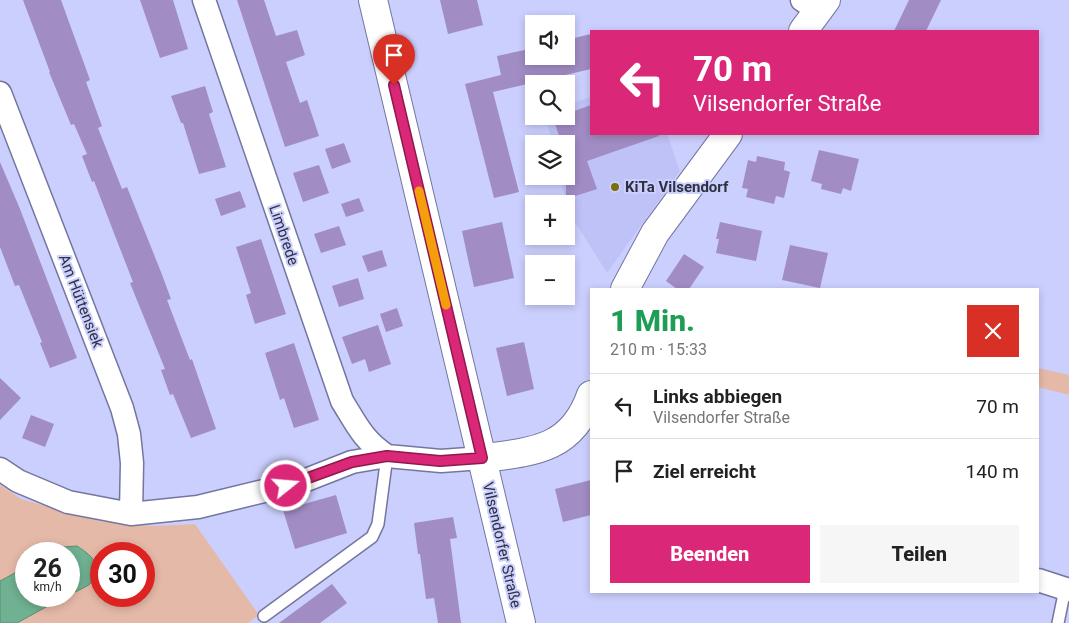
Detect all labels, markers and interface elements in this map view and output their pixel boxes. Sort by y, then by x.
map controls [525,15,575,305]
button: sound [525,15,575,65]
pin [373,34,415,85]
icon: arrive [380,41,408,69]
text: 70 m [693,49,772,90]
icon: left [610,50,675,115]
button: search [525,75,575,125]
text: Vilsendorfer Straße [693,91,881,116]
button: layers [525,135,575,185]
place label: KiTa Vilsendorf [625,178,729,196]
marker: KiTa Vilsendorf [609,181,621,193]
button: + [525,195,575,245]
street label: Limbrede [265,202,303,268]
street label: Am Hüttensiek [55,252,107,351]
button: − [525,255,575,305]
text: 1 Min. [610,303,695,338]
button: close [967,305,1019,357]
text: 210 m · 15:33 [610,340,707,359]
text: Links abbiegen [653,385,782,408]
icon: left [610,392,638,420]
text: 70 m [976,395,1019,418]
text: Vilsendorfer Straße [653,408,790,427]
icon: arrive [610,457,638,485]
position arrow [259,459,311,511]
text: Ziel erreicht [653,460,756,483]
text: 140 m [966,460,1019,483]
street label: Vilsendorfer Straße [479,480,525,610]
button: Beenden [610,525,810,583]
button: Teilen [820,525,1019,583]
speed limit sign: 30 [90,542,155,607]
text: 26 [33,554,62,583]
text: km/h [33,580,62,594]

